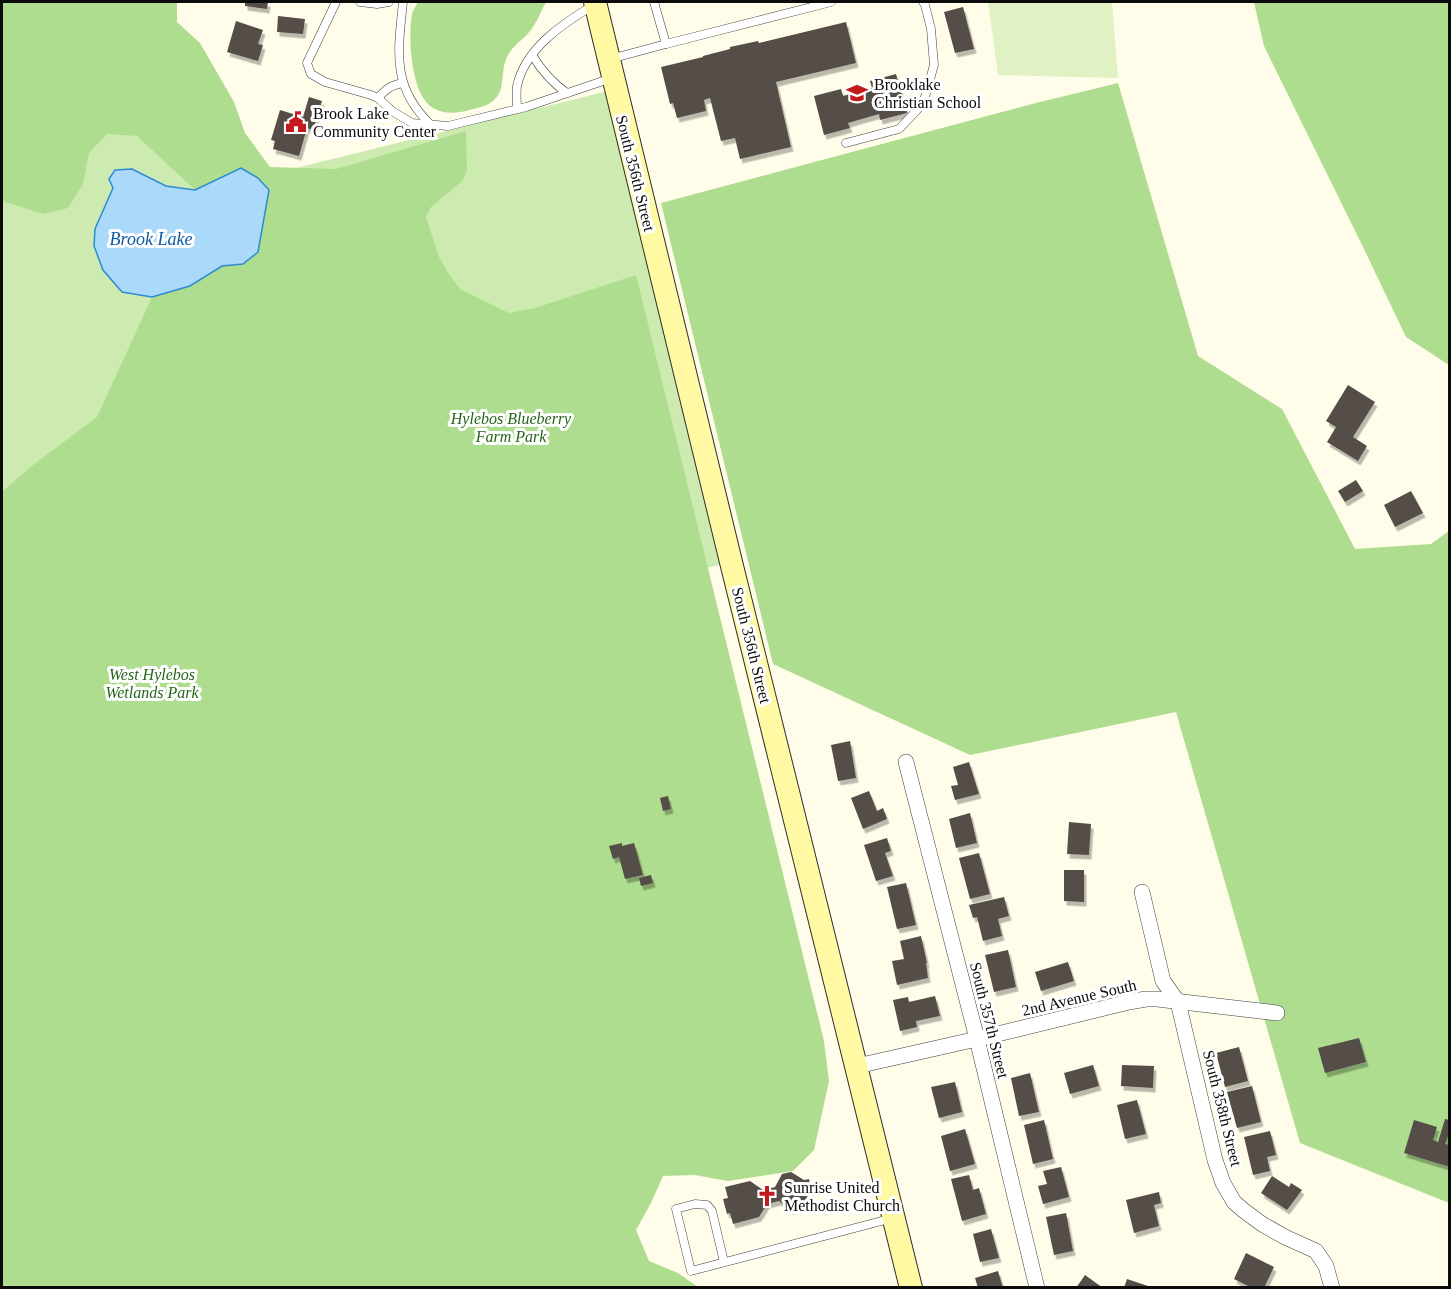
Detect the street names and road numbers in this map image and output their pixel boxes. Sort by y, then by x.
street label: South 356th Street [613,113,658,234]
street label: South 356th Street [729,585,774,706]
street label: South 357th Street [967,960,1012,1081]
street label: 2nd Avenue South [1020,976,1138,1019]
street label: South 358th Street [1200,1048,1245,1169]

